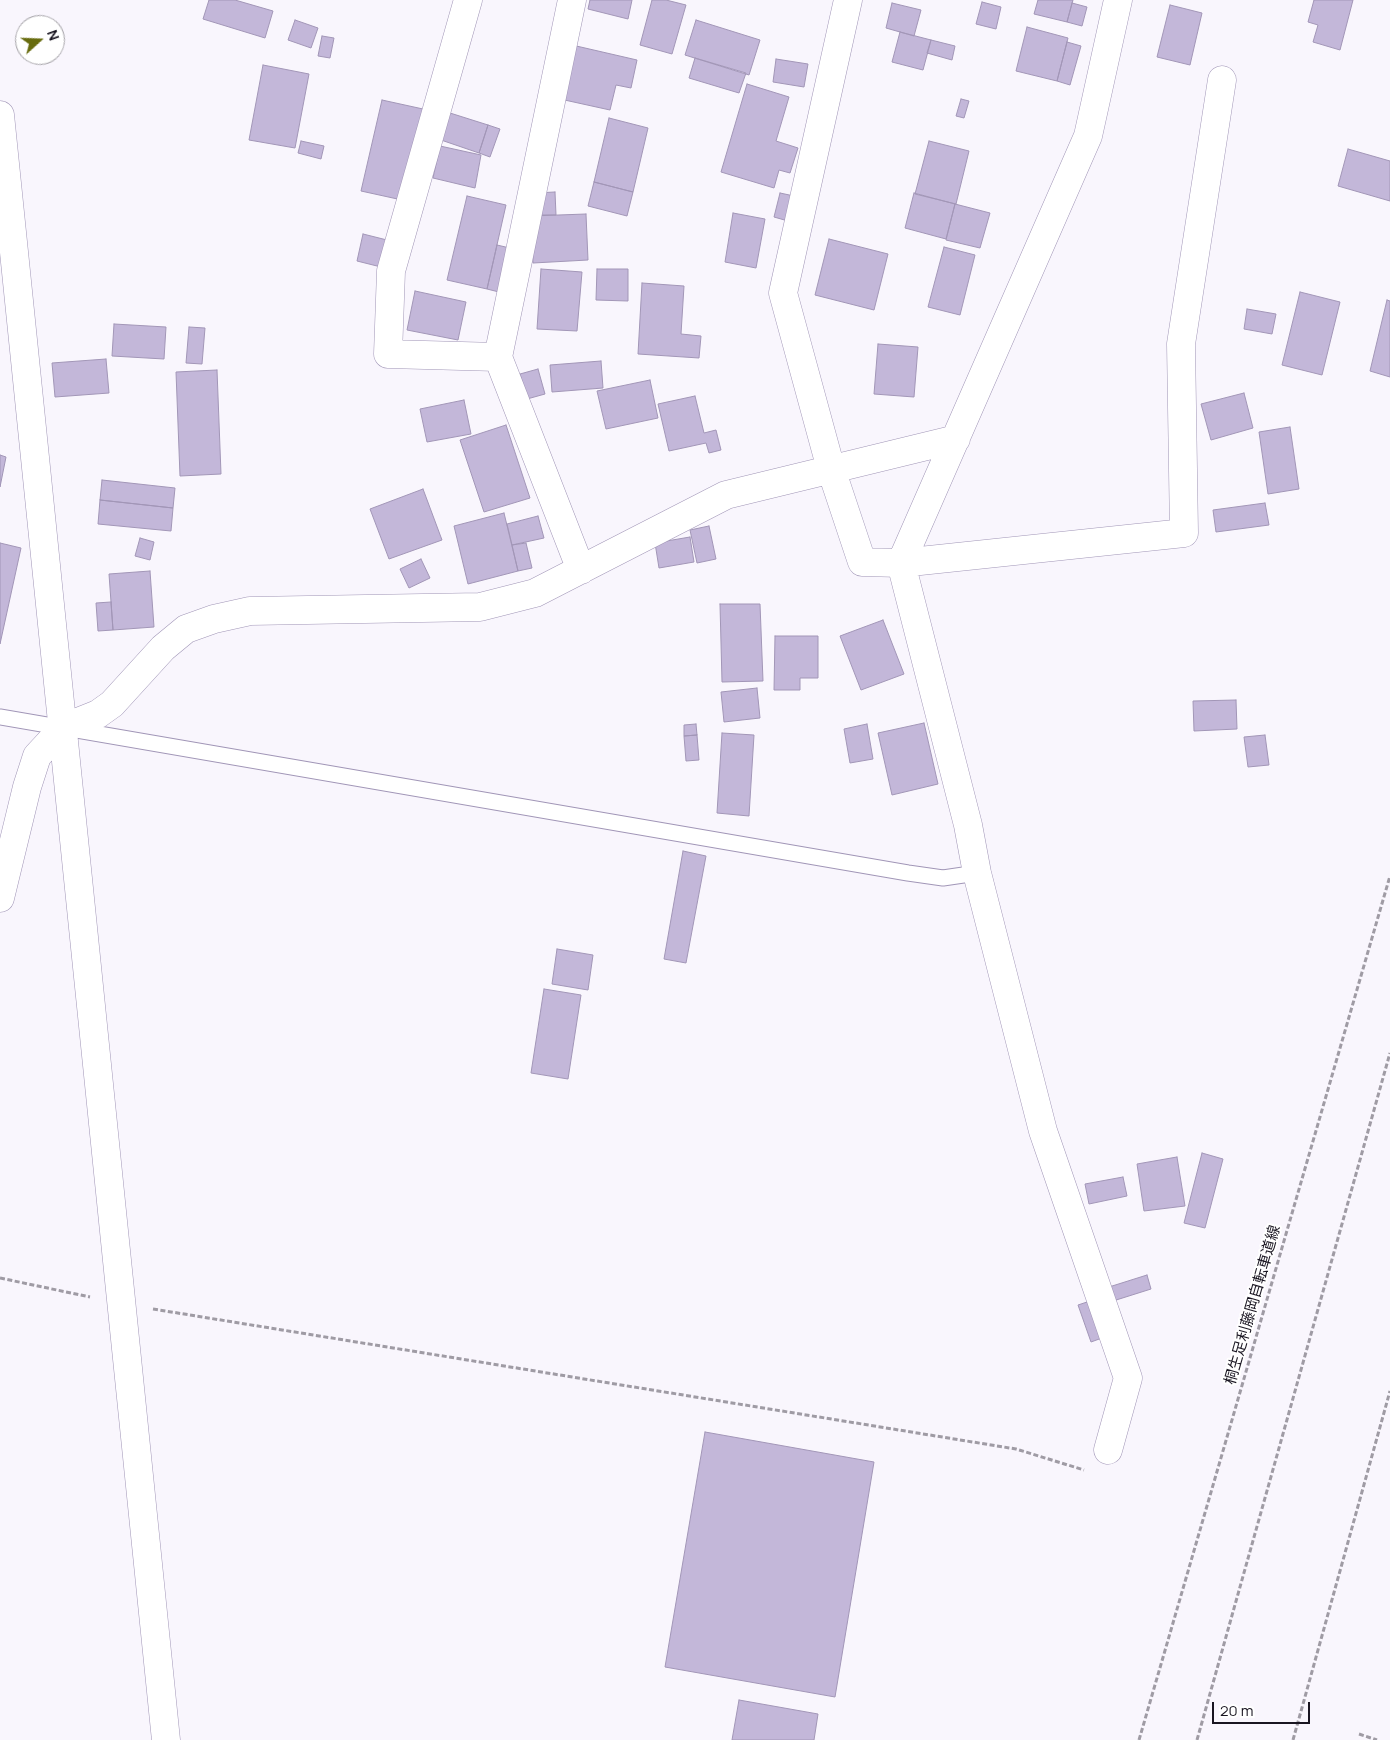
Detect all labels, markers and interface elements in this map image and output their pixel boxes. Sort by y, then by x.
north arrow [15,15,65,65]
text: N [43,27,64,43]
street label: 桐生足利藤岡自転車道線 [1222,1223,1284,1387]
scale bar [1215,1692,1312,1724]
text: 20 m [1220,1700,1253,1721]

